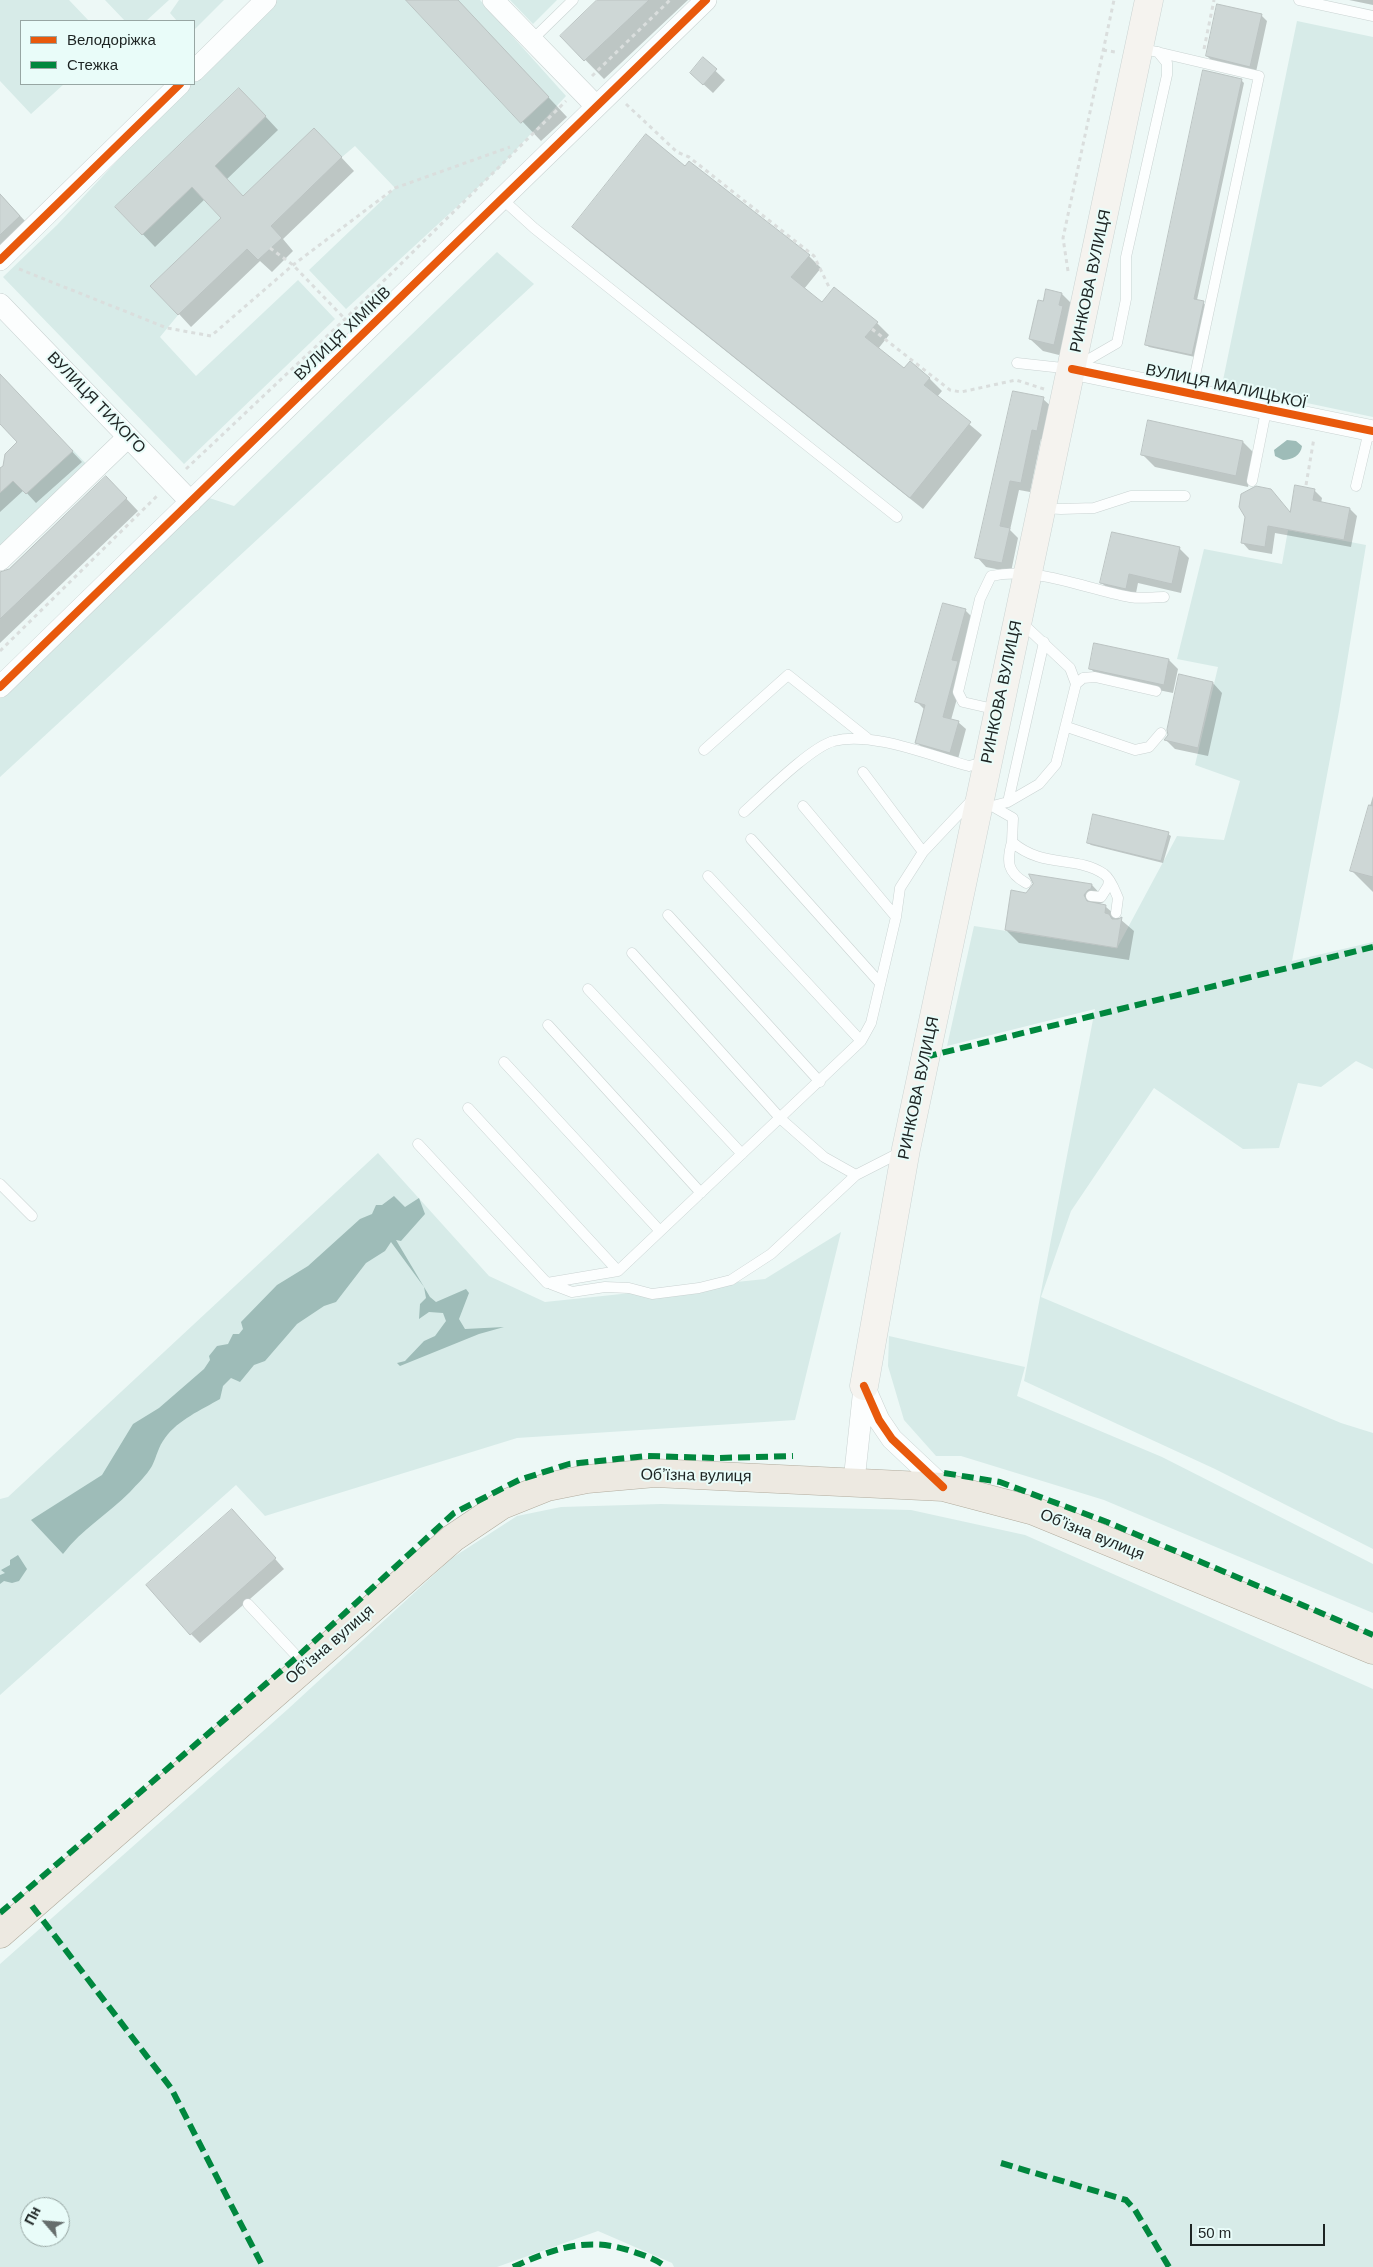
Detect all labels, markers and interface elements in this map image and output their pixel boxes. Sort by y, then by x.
legend [20,20,195,85]
text: Велодоріжка [67,31,156,48]
text: Стежка [67,56,118,73]
street label: РИНКОВА ВУЛИЦЯ [1066,208,1116,354]
street label: ВУЛИЦЯ ХІМІКІВ [291,283,395,385]
street label: ВУЛИЦЯ ТИХОГО [43,348,149,458]
street label: ВУЛИЦЯ МАЛИЦЬКОЇ [1144,361,1308,413]
street label: РИНКОВА ВУЛИЦЯ [977,619,1027,765]
street label: РИНКОВА ВУЛИЦЯ [894,1015,944,1161]
street label: Обʼїзна вулиця [640,1465,752,1487]
street label: Обʼїзна вулиця [1037,1505,1147,1565]
street label: Обʼїзна вулиця [282,1601,378,1689]
north arrow [20,2197,70,2247]
text: Пн [21,2204,44,2228]
scale bar [1193,2214,1328,2246]
text: 50 m [1198,2224,1231,2241]

